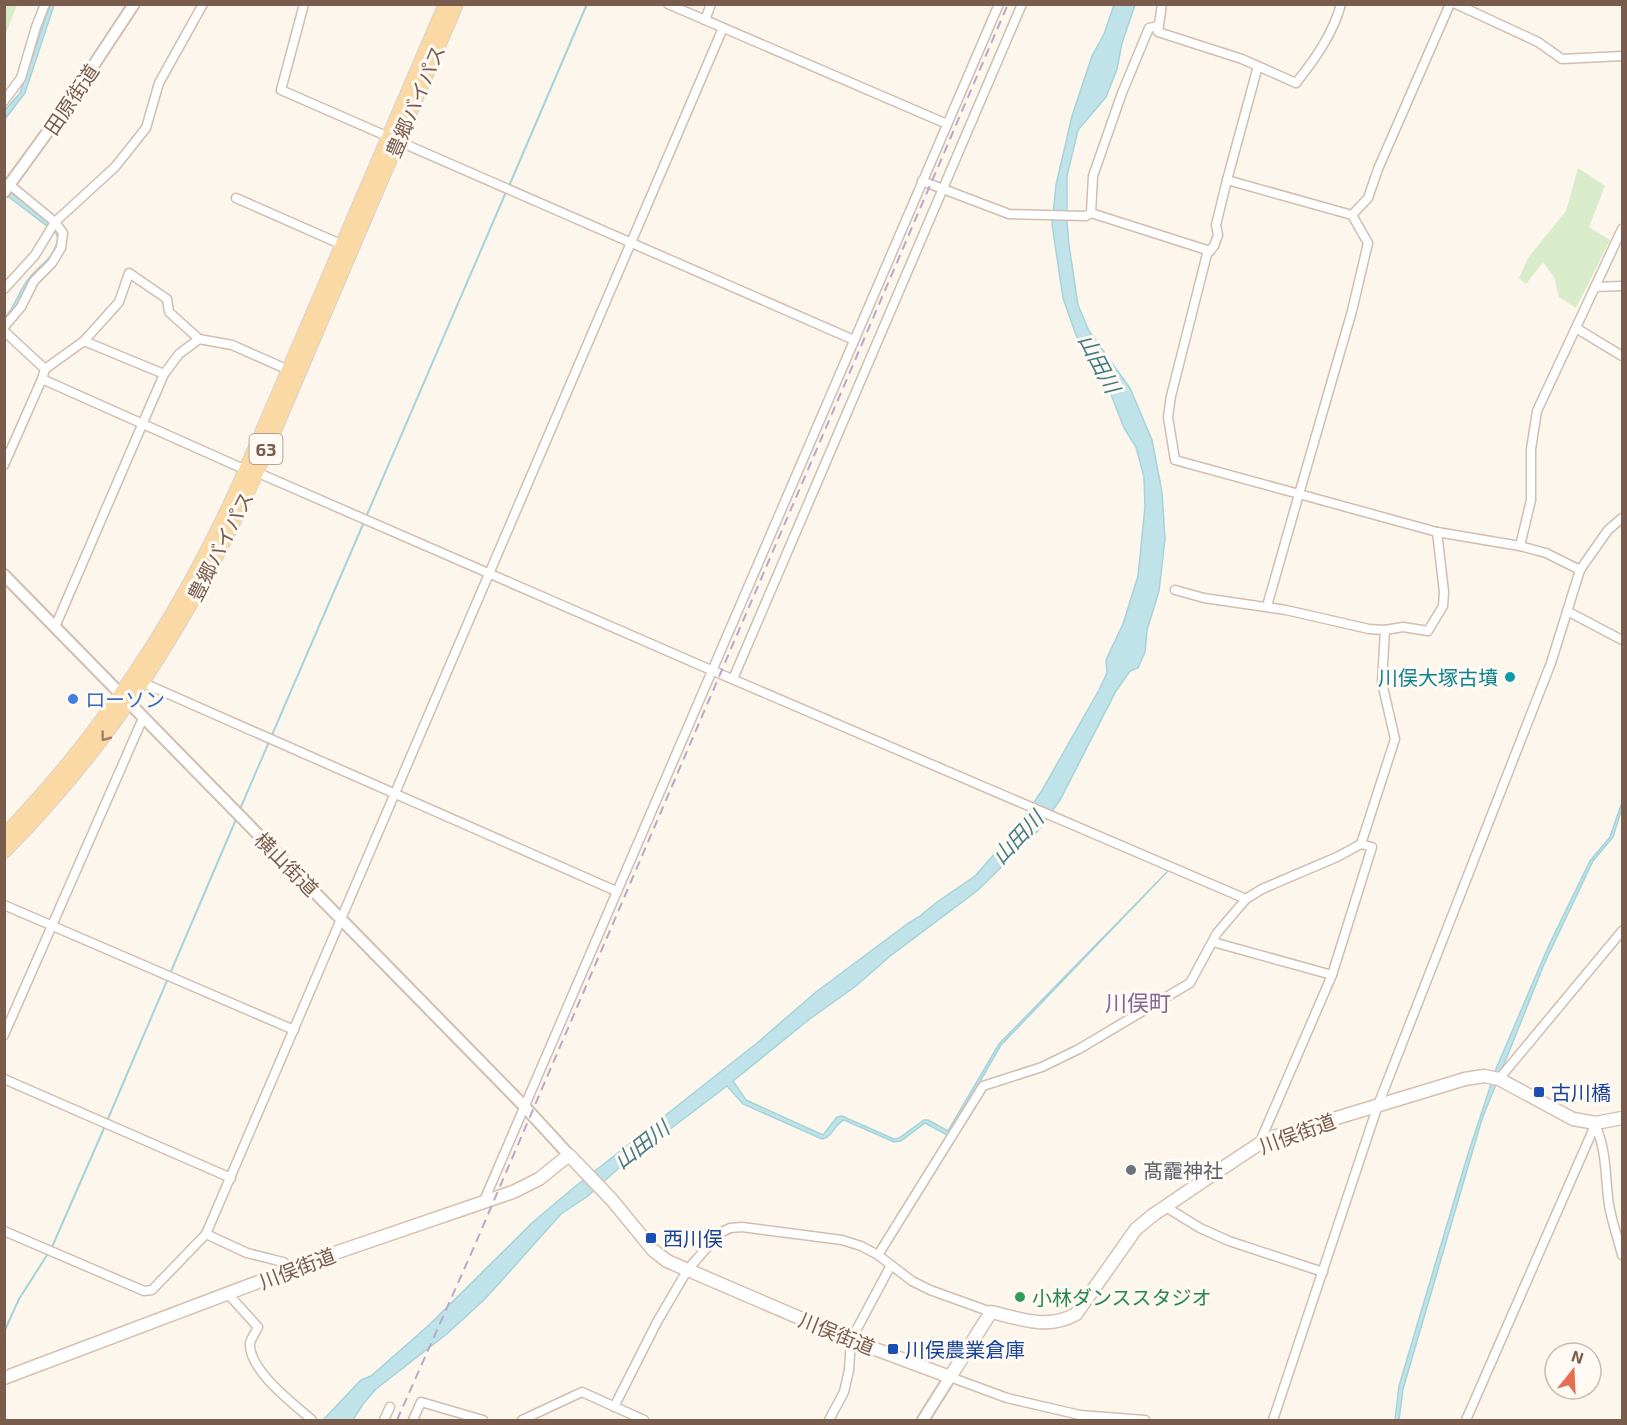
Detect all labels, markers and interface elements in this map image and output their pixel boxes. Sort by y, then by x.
street label: 豊郷バイパス [381,41,449,161]
street label: 田原街道 [39,59,103,139]
water label: 山田川 [1074,329,1127,398]
road number: 63 [250,434,282,464]
street label: 豊郷バイパス [182,487,258,605]
place label: 川俣大塚古墳 [1378,665,1498,689]
marker: 川俣大塚古墳 [1503,670,1517,684]
place label: ローソン [85,687,165,711]
marker: ローソン [66,692,80,706]
one-way arrow [101,730,112,741]
water label: 山田川 [986,804,1049,869]
street label: 横山街道 [250,827,324,901]
district label: 川俣町 [1105,989,1171,1015]
place label: 古川橋 [1551,1080,1611,1104]
marker: 古川橋 [1532,1085,1546,1099]
street label: 川俣街道 [1255,1108,1339,1158]
water label: 山田川 [608,1114,675,1173]
place label: 髙靇神社 [1143,1158,1223,1182]
marker: 髙靇神社 [1124,1163,1138,1177]
place label: 西川俣 [663,1226,723,1250]
marker: 西川俣 [644,1231,658,1245]
street label: 川俣街道 [255,1242,339,1294]
place label: 小林ダンススタジオ [1032,1285,1212,1309]
marker: 小林ダンススタジオ [1013,1290,1027,1304]
street label: 川俣街道 [795,1307,879,1359]
place label: 川俣農業倉庫 [905,1337,1025,1361]
north arrow [1543,1341,1603,1401]
marker: 川俣農業倉庫 [886,1342,900,1356]
text: N [1569,1345,1586,1367]

